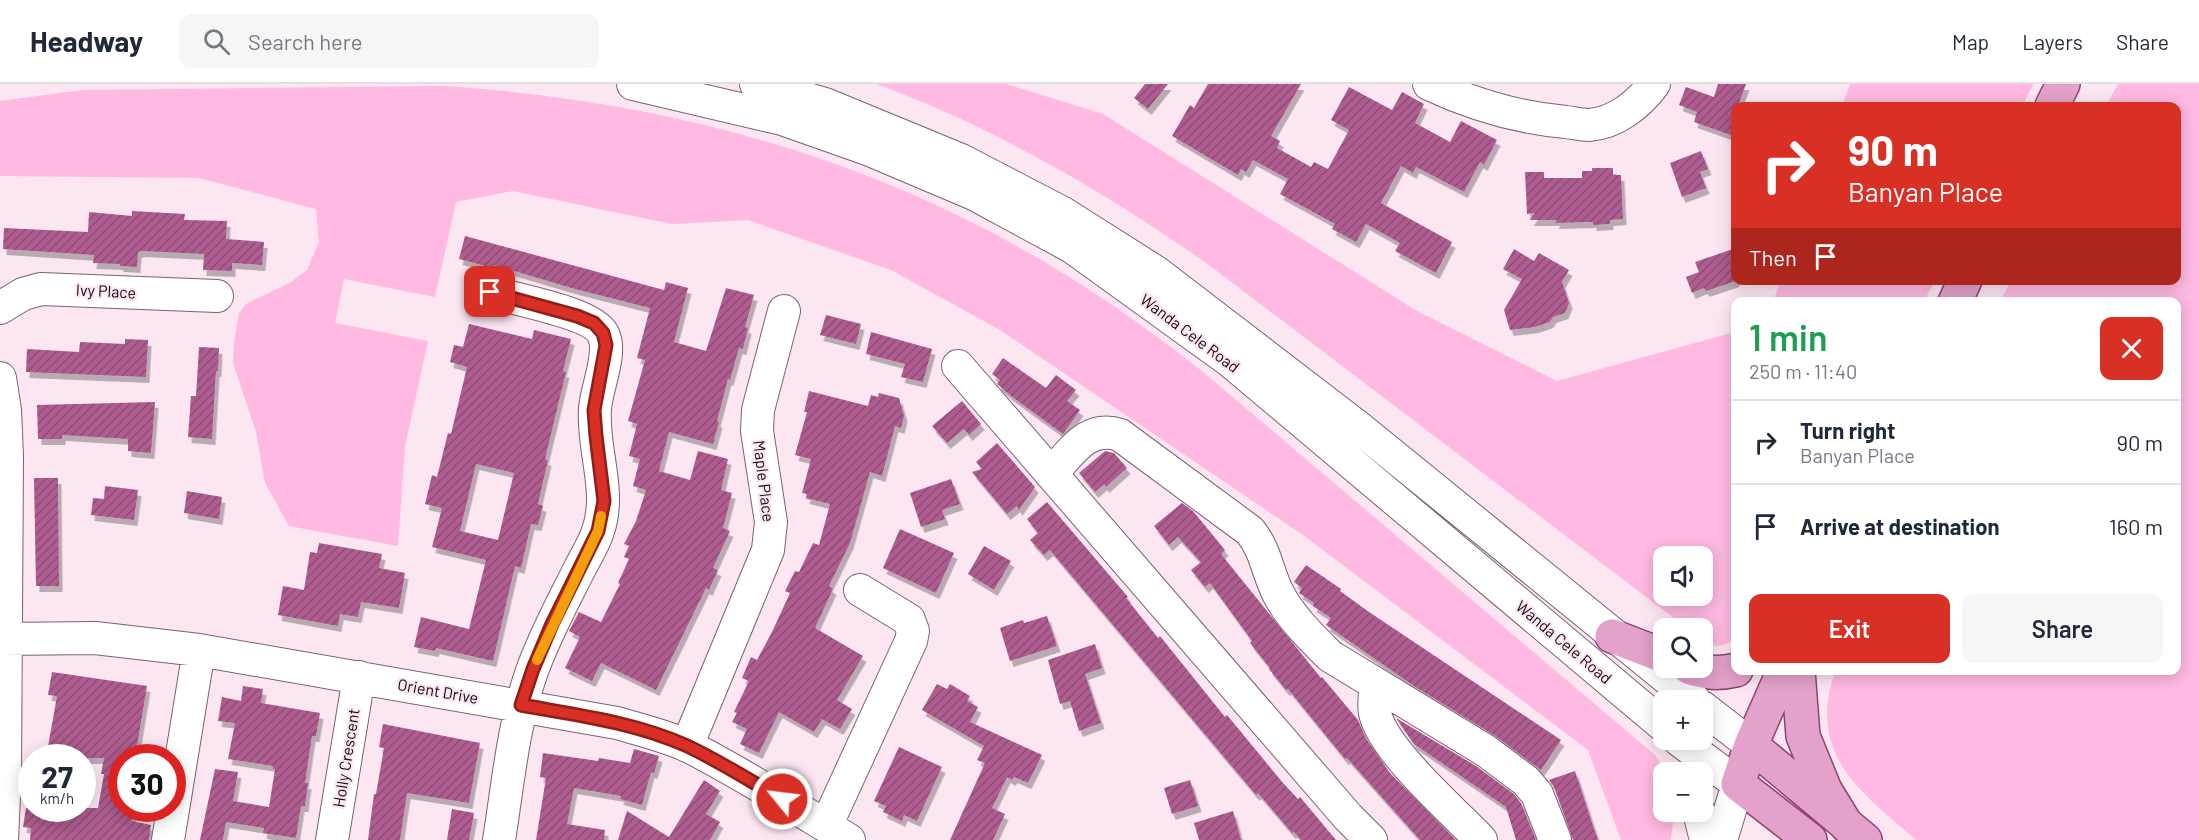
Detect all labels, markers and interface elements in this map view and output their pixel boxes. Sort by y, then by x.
search box [179,14,599,68]
text: Headway [30,24,143,58]
icon: search [200,25,233,58]
text: Search here [248,28,362,54]
text: Map [1952,29,1989,54]
text: Layers [2022,29,2083,54]
text: Share [2116,29,2169,54]
text: 90 m [1848,124,1938,174]
icon: right [1749,126,1827,204]
text: Banyan Place [1848,175,2003,207]
icon: arrive [1809,240,1842,273]
text: Then [1749,244,1797,270]
pin [464,266,515,317]
icon: arrive [473,275,506,308]
street label: Ivy Place [75,279,137,302]
street label: Wanda Cele Road [1137,289,1244,376]
text: 1 min [1749,315,1828,358]
button: close [2100,317,2163,380]
text: 250 m · 11:40 [1749,359,1857,383]
text: Turn right [1800,417,1895,443]
icon: right [1749,426,1782,459]
text: 90 m [2117,429,2163,455]
street label: Maple Place [750,439,779,523]
text: Banyan Place [1800,443,1915,467]
icon: arrive [1749,510,1782,543]
text: Arrive at destination [1800,513,1999,539]
text: 160 m [2109,513,2163,539]
map controls [1653,546,1713,822]
button: sound [1653,546,1713,606]
button: Exit [1749,594,1950,663]
button: Share [1962,594,2163,663]
street label: Wanda Cele Road [1513,596,1616,687]
button: search [1653,618,1713,678]
street label: Orient Drive [396,674,480,707]
button: + [1653,690,1713,750]
street label: Holly Crescent [328,707,363,809]
speed limit sign: 30 [108,744,186,822]
text: 27 [41,758,73,794]
button: − [1653,762,1713,822]
position arrow [750,767,814,831]
text: km/h [40,789,74,807]

